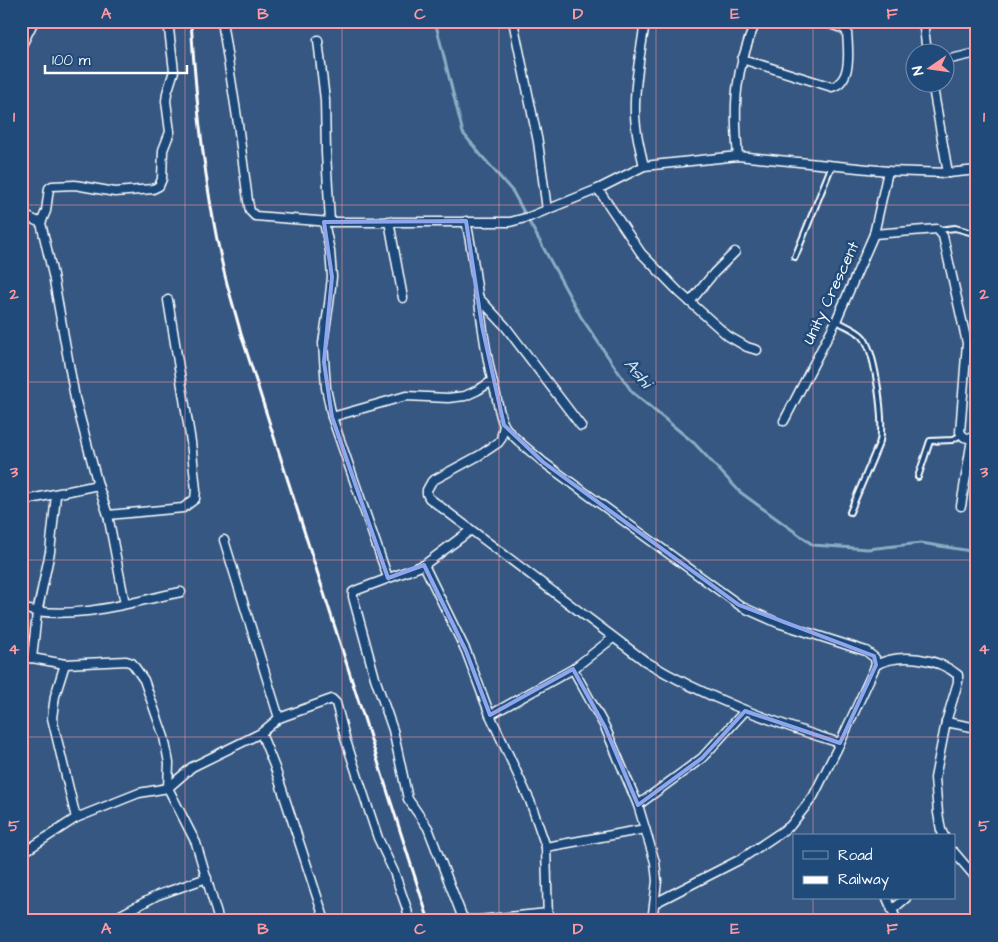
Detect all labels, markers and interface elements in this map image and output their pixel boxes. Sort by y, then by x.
text: A [101,3,112,25]
text: B [257,3,269,25]
text: C [414,3,426,25]
text: D [573,3,584,25]
text: E [730,3,740,25]
text: F [886,3,898,25]
scale bar [45,42,188,74]
north arrow [906,42,956,92]
text: 100 m [52,50,91,71]
text: N [908,64,929,77]
text: 1 [13,106,16,128]
text: 1 [983,106,986,128]
street label: Unity Crescent [798,237,866,348]
text: 2 [8,283,19,305]
text: 2 [978,283,989,305]
water label: Ashi [618,353,659,395]
text: 3 [9,461,19,483]
text: 3 [979,461,989,483]
text: 4 [9,638,20,660]
text: 4 [979,638,990,660]
text: 5 [8,815,20,837]
text: 5 [978,815,990,837]
legend [793,834,956,900]
text: Road [838,845,873,866]
text: Railway [838,869,889,891]
text: A [101,918,112,940]
text: B [257,918,269,940]
text: C [414,918,426,940]
text: D [573,918,584,940]
text: E [730,918,740,940]
text: F [886,918,898,940]

